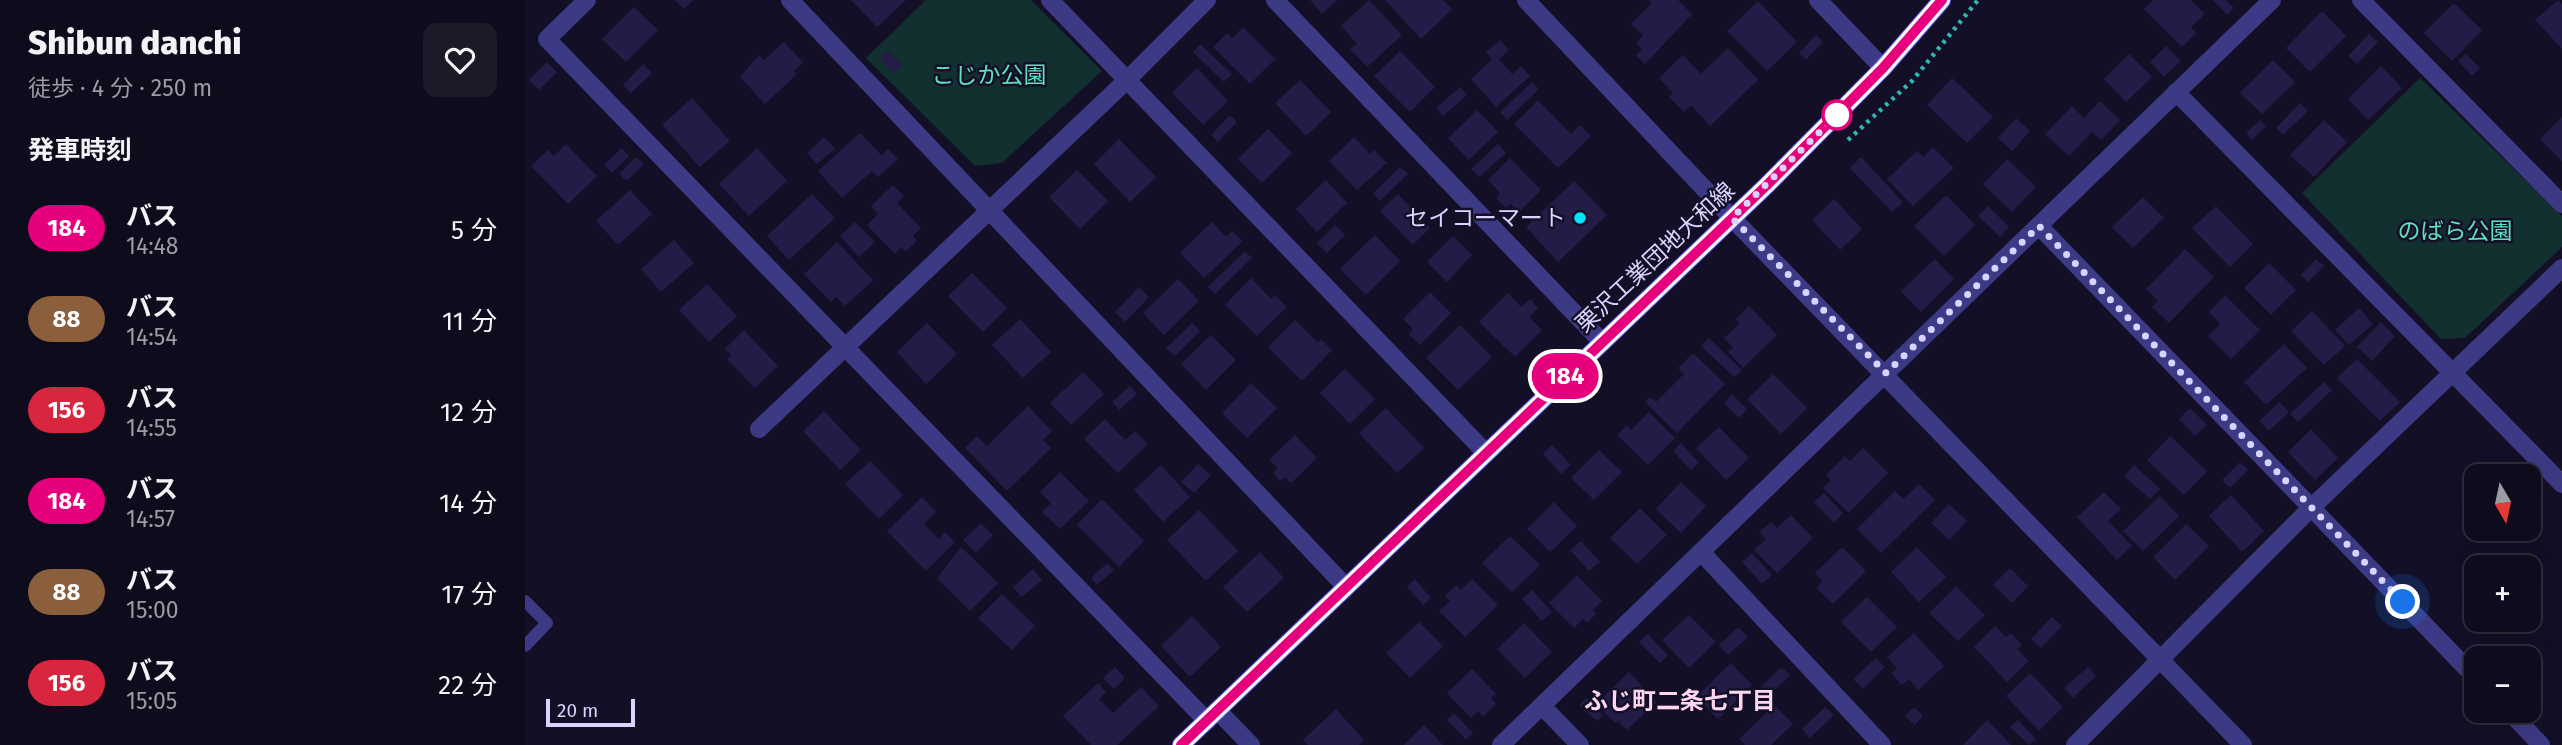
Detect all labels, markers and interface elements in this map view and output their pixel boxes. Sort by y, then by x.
text: Shibun danchi [28,23,241,63]
button: heart [423,23,497,97]
park label: こじか公園 [932,61,1047,89]
text: 徒歩 · 4 分 · 250 m [28,74,212,102]
unlabelled marker [1822,100,1852,130]
text: 発車時刻 [28,135,132,166]
street label: 栗沢工業団地大和線 [1570,176,1740,338]
text: バス [126,201,178,232]
place label: セイコーマート [1405,204,1566,232]
marker: セイコーマート [1572,210,1588,226]
text: 184 [47,214,86,242]
text: 5 分 [451,215,497,246]
park label: のばら公園 [2398,217,2513,245]
text: 14:48 [126,232,179,260]
text: バス [126,292,178,323]
text: 88 [53,305,80,333]
text: 11 分 [442,306,497,337]
text: 14:54 [126,323,178,351]
line badge: 184 [1525,353,1605,399]
text: 184 [1546,362,1584,390]
text: バス [126,383,178,414]
text: 156 [48,396,85,424]
text: 12 分 [440,397,497,428]
text: 14:55 [126,414,177,442]
north arrow [2464,464,2541,541]
map controls [2464,464,2541,723]
text: バス [126,474,178,505]
text: 184 [47,487,86,515]
text: 14 分 [439,488,497,519]
text: 14:57 [126,505,175,533]
button: + [2464,555,2541,632]
text: バス [126,565,178,596]
text: 88 [53,578,80,606]
text: 17 分 [441,579,497,610]
your location [2385,584,2420,619]
text: 15:00 [126,596,179,624]
button: − [2464,646,2541,723]
text: バス [126,656,178,687]
text: 156 [48,669,85,697]
text: 22 分 [438,670,497,701]
text: 15:05 [126,687,177,715]
district label: ふじ町二条七丁目 [1584,687,1776,715]
scale bar [546,696,635,728]
text: 20 m [557,699,598,722]

